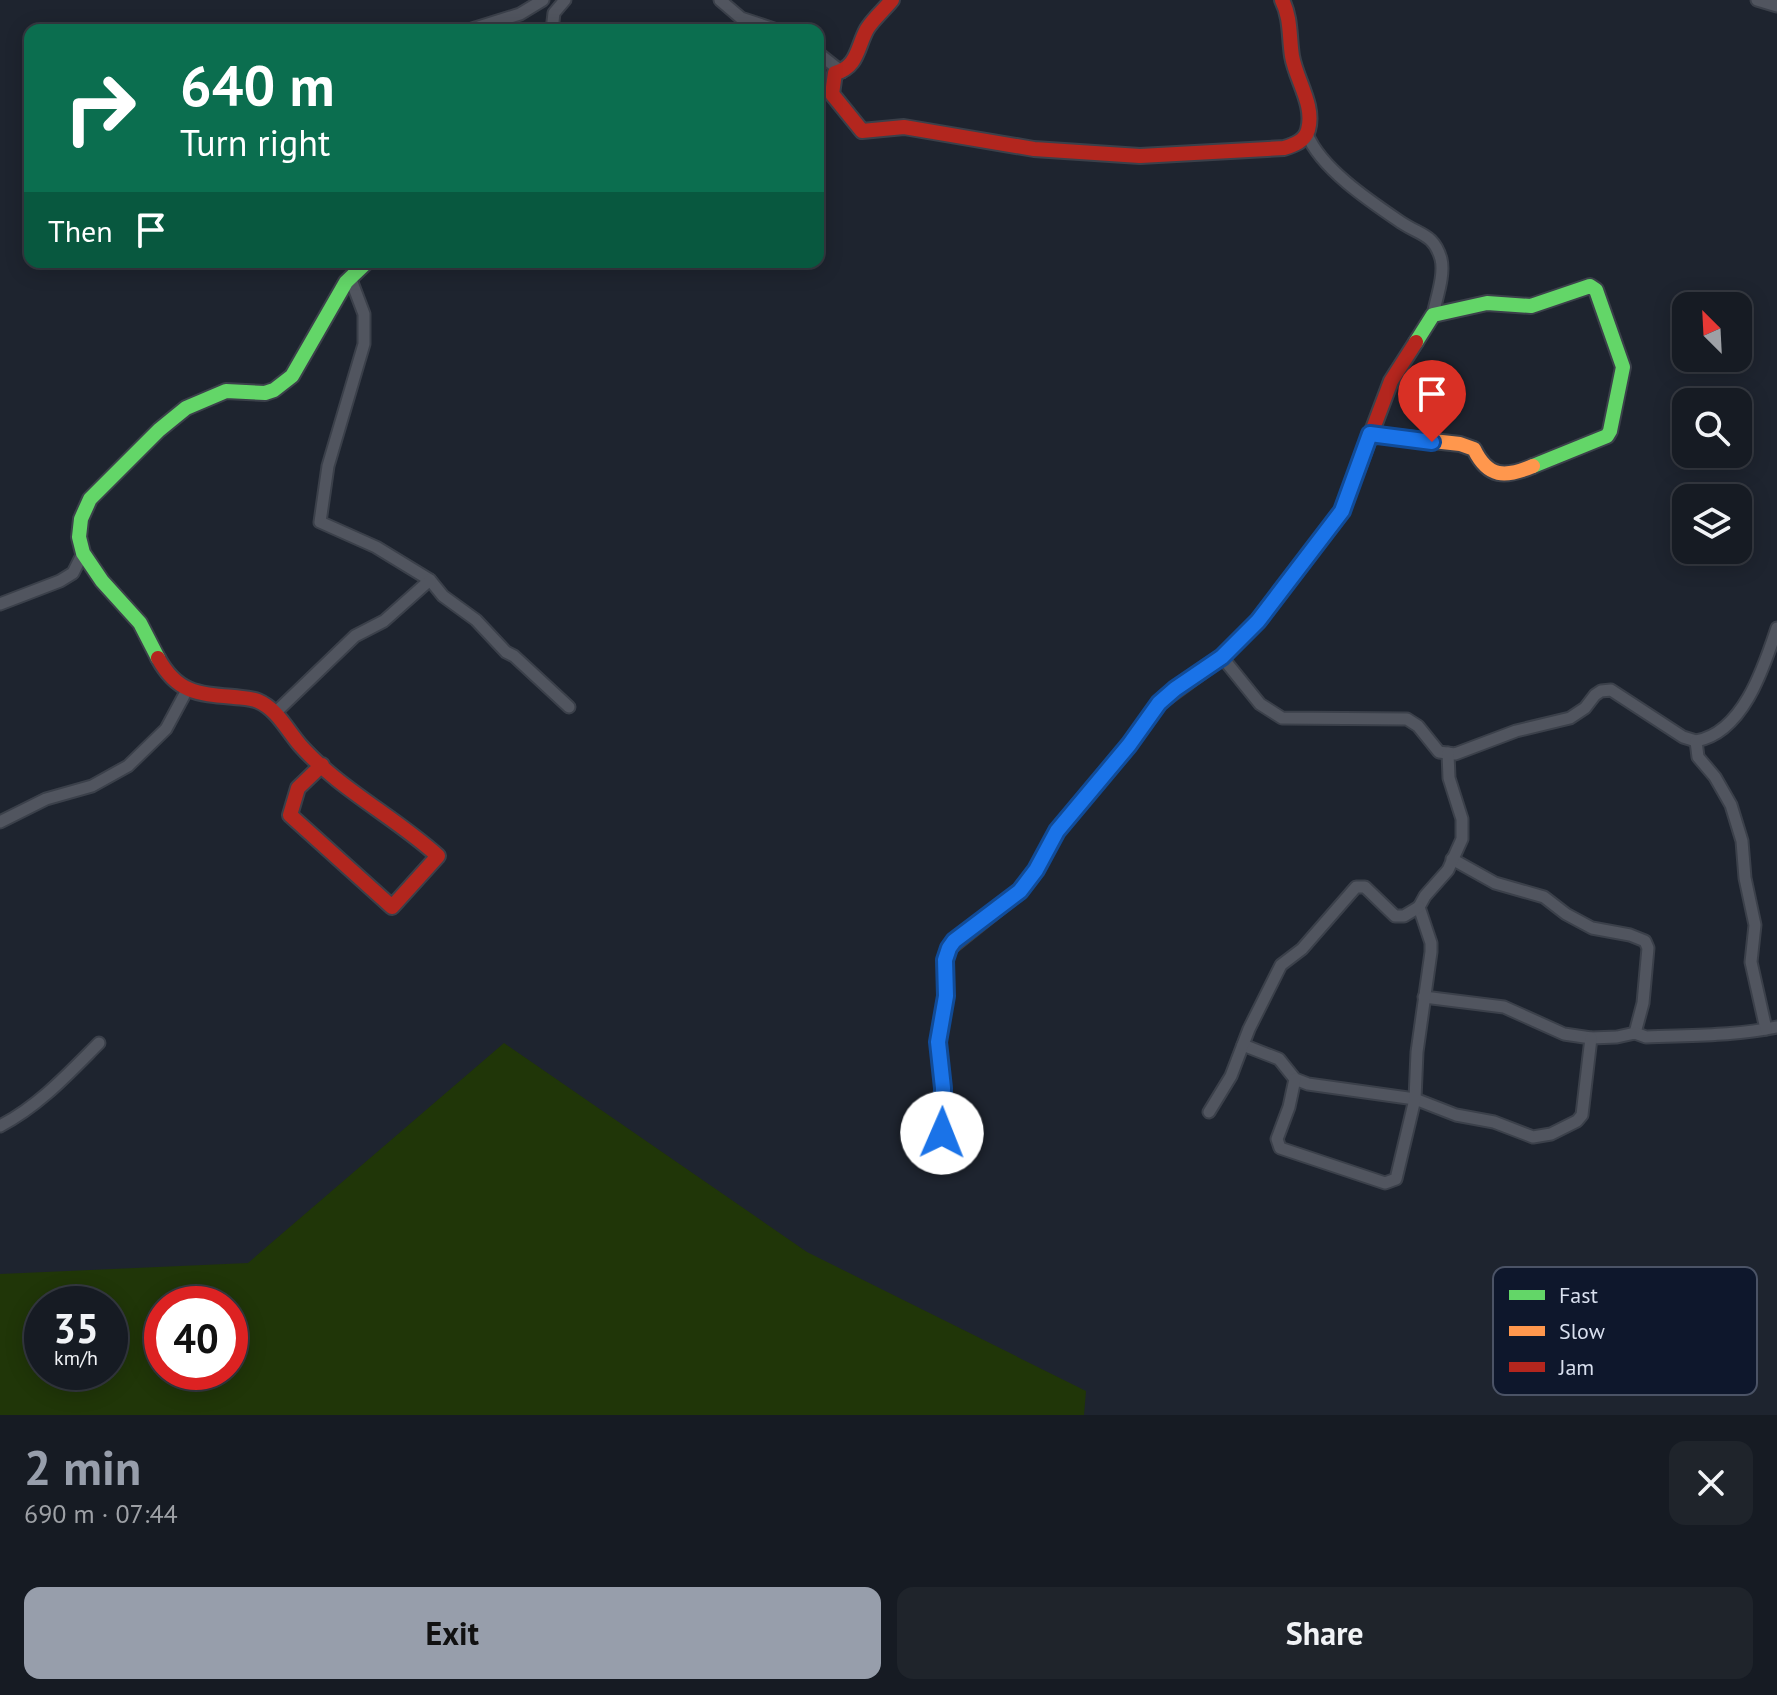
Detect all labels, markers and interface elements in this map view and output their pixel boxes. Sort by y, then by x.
text: 640 m [180,49,335,121]
icon: right [48,56,152,160]
text: Turn right [180,119,330,166]
icon: arrive [129,208,173,252]
text: Then [48,211,113,250]
north arrow [1672,292,1752,372]
map controls [1672,292,1752,564]
pin [1398,360,1466,442]
icon: arrive [1410,372,1454,416]
button: search [1672,388,1752,468]
button: layers [1672,484,1752,564]
position arrow [900,1091,984,1175]
legend [1493,1267,1757,1395]
text: Fast [1559,1281,1599,1309]
speed limit sign: 40 [144,1286,248,1390]
text: 35 [53,1302,99,1354]
text: Slow [1559,1317,1605,1345]
text: km/h [54,1345,98,1371]
text: Jam [1558,1353,1594,1381]
text: 2 min [24,1436,141,1498]
button: close [1669,1441,1753,1525]
text: 690 m · 07:44 [24,1497,178,1530]
button: Exit [24,1587,881,1679]
button: Share [897,1587,1753,1679]

